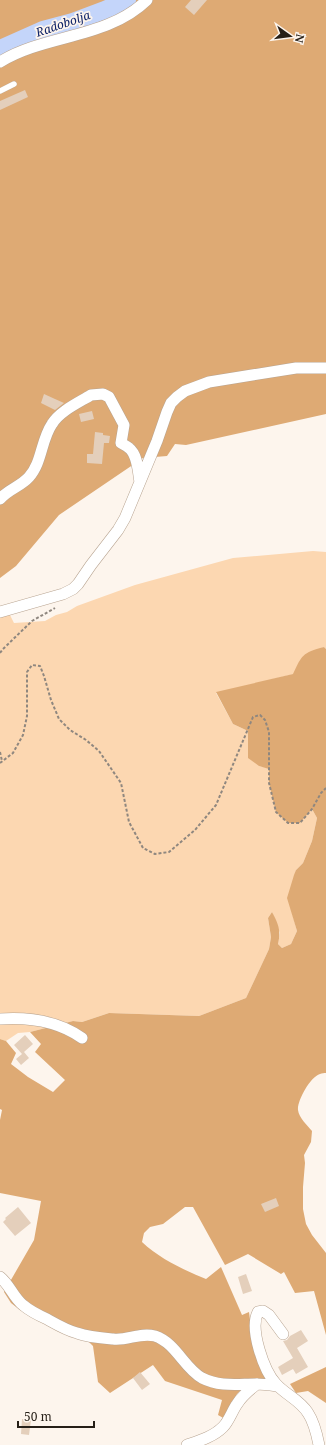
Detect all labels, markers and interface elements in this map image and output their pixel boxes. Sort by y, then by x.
water label: Radobolja [32,6,92,41]
north arrow [270,16,310,56]
text: N [292,33,309,45]
scale bar [18,1403,94,1429]
text: 50 m [24,1408,52,1425]

